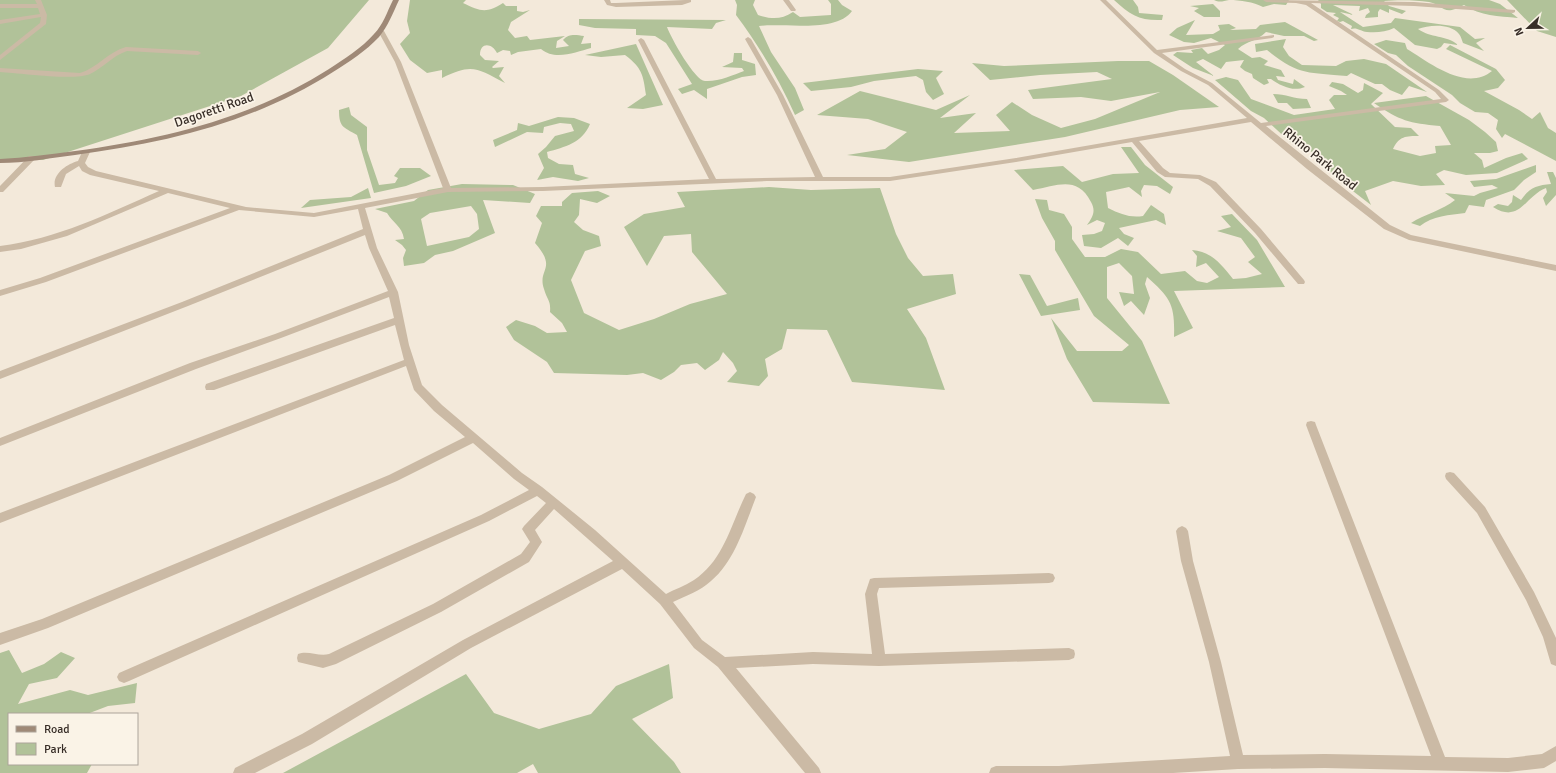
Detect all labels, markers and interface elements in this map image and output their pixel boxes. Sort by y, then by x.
north arrow [1508,8,1548,48]
text: N [1512,26,1527,38]
street label: Dagoretti Road [172,89,256,131]
street label: Rhino Park Road [1280,124,1360,194]
legend [8,713,138,765]
text: Road [44,722,70,737]
text: Park [44,742,67,757]

